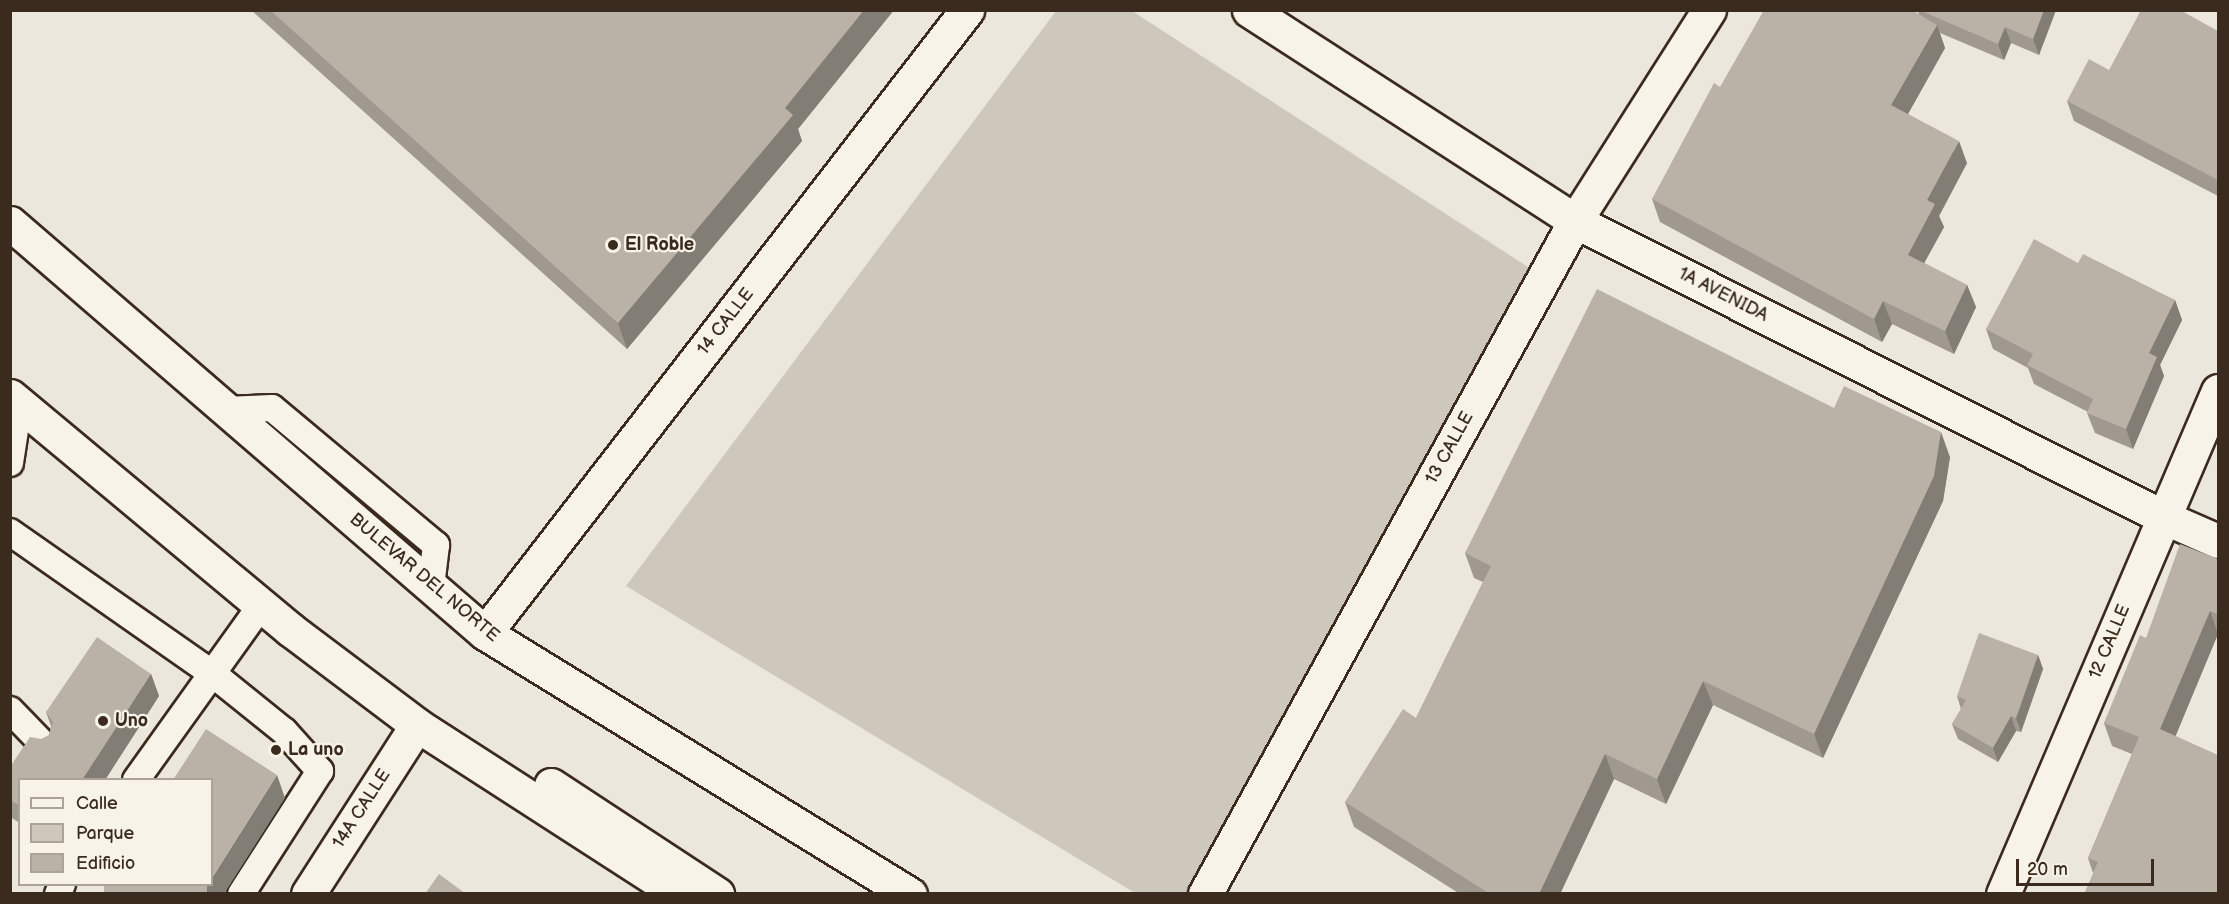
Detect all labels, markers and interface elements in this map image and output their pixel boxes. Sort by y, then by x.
place label: El Roble [625,234,694,256]
marker: El Roble [606,238,620,252]
street label: 1A AVENIDA [1674,263,1772,327]
street label: 14 CALLE [693,284,759,360]
street label: 13 CALLE [1421,408,1479,488]
street label: BULEVAR DEL NORTE [345,509,503,647]
street label: 12 CALLE [2085,602,2135,682]
place label: Uno [115,710,148,732]
marker: Uno [96,714,110,728]
place label: La uno [288,739,344,761]
marker: La uno [269,743,283,757]
street label: 14A CALLE [328,765,396,853]
legend [18,778,213,886]
text: Calle [76,793,118,814]
text: Parque [76,823,134,844]
scale bar [2019,847,2157,885]
text: Edificio [76,853,135,874]
text: 20 m [2027,859,2068,880]

